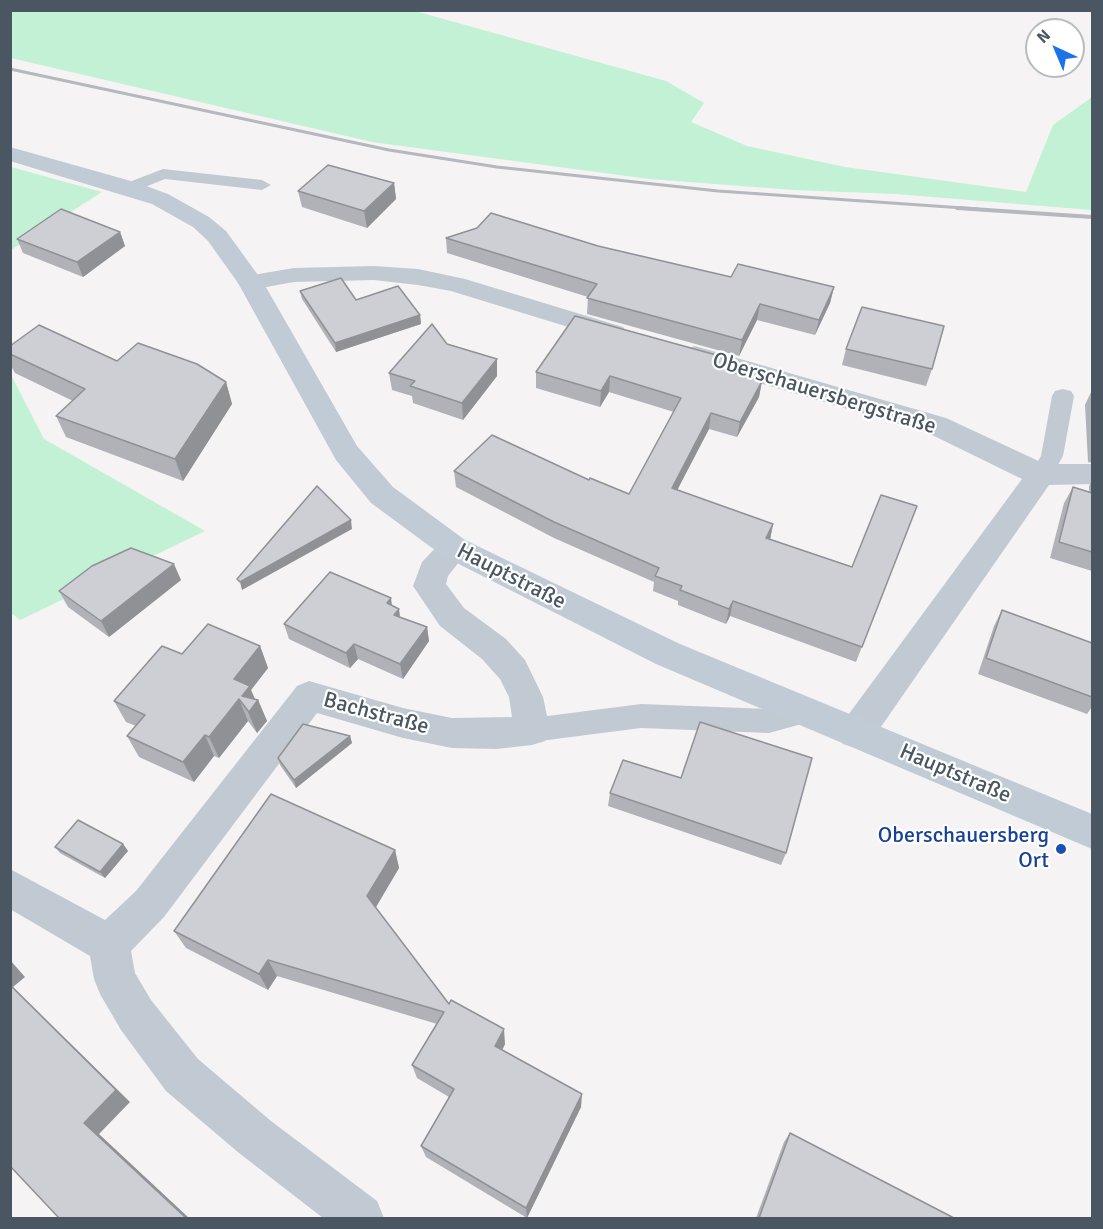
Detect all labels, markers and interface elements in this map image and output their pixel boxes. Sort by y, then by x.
north arrow [1025,18,1085,78]
text: N [1033,25,1055,48]
street label: Oberschauersbergstraße [709,347,939,441]
street label: Hauptstraße [452,538,570,616]
street label: Bachstraße [320,687,432,741]
street label: Hauptstraße [895,739,1015,809]
place label: Oberschauersberg Ort [878,823,1049,874]
marker: Oberschauersberg Ort [1054,842,1068,856]

